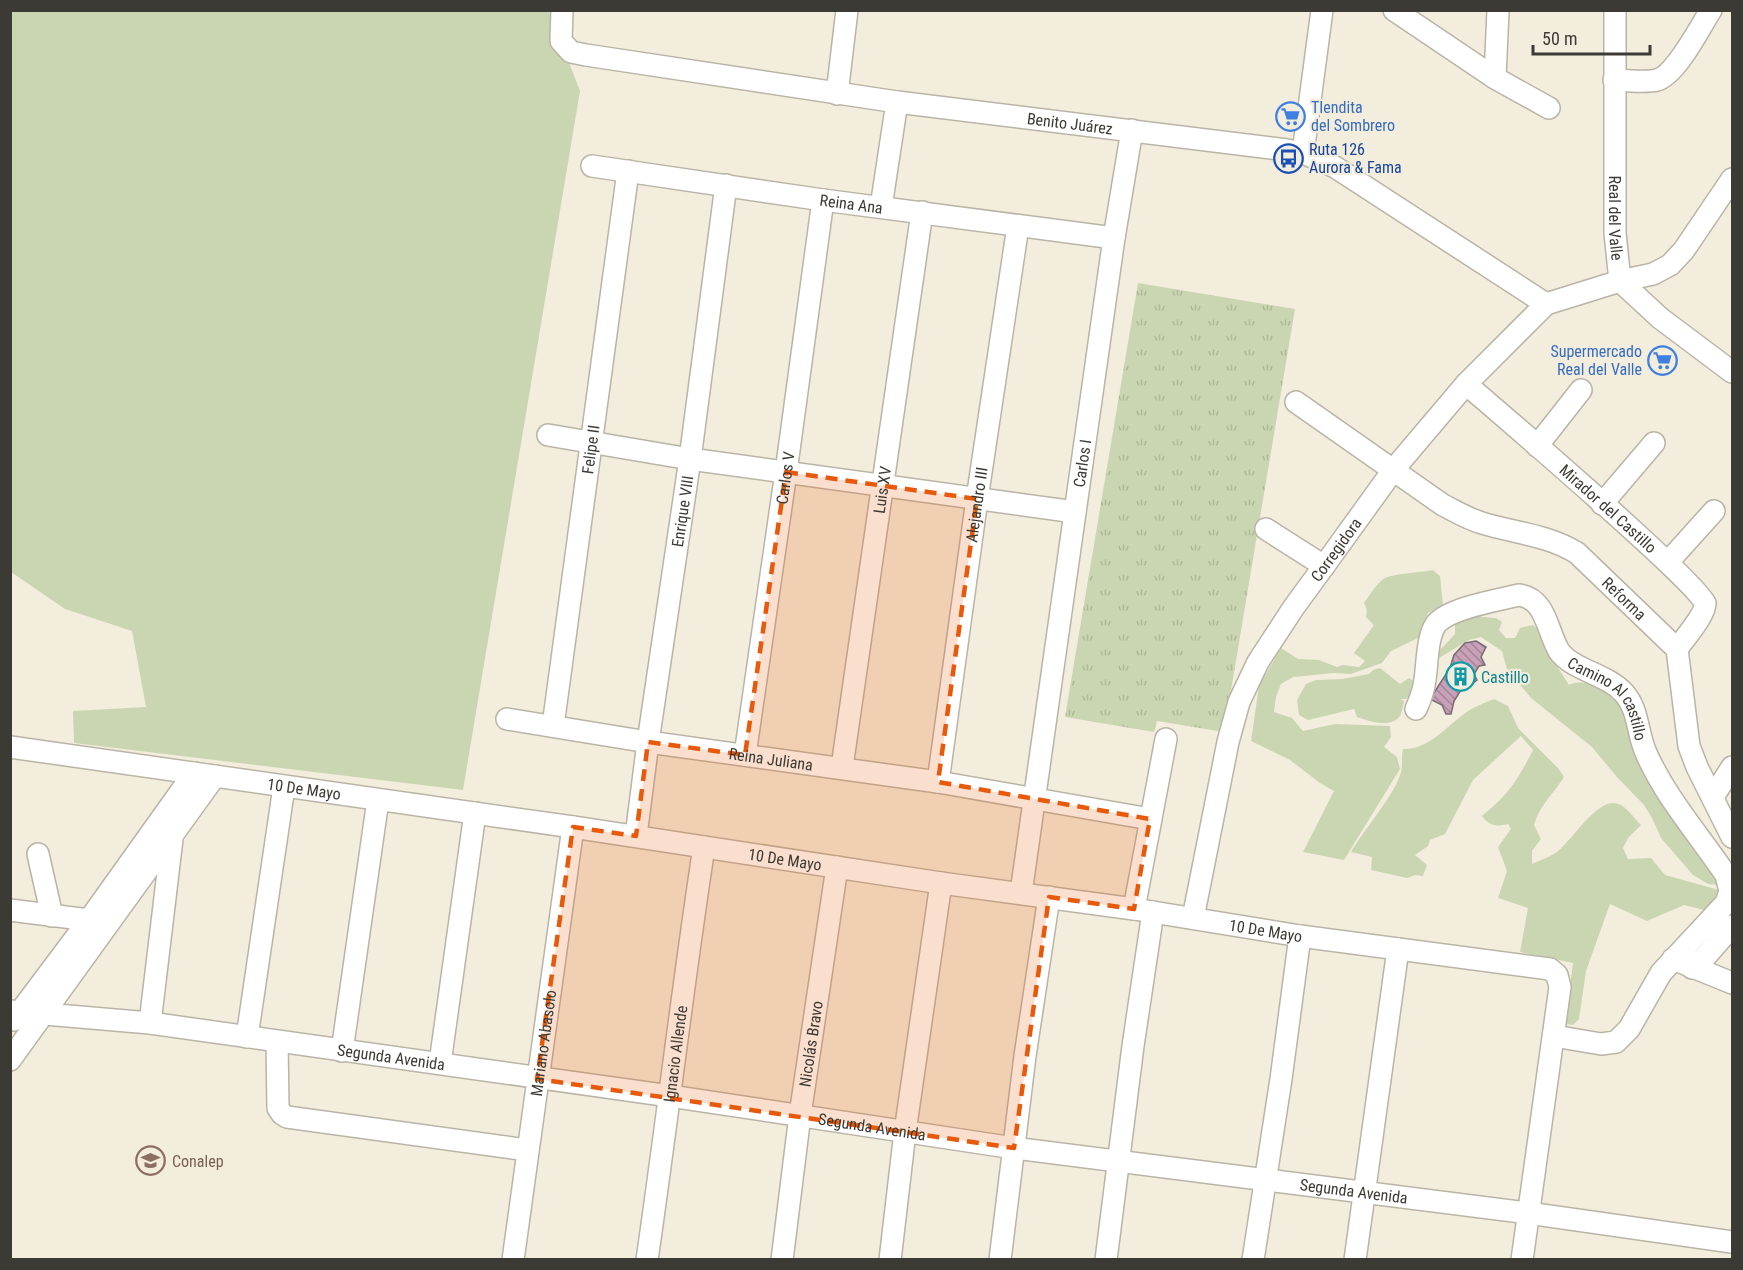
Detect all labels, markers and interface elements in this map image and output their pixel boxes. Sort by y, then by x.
scale bar [1533,18,1650,56]
text: 50 m [1542,28,1577,49]
place label: TIendita del Sombrero [1311,98,1395,135]
supermarket icon: TIendita del Sombrero [1274,100,1306,132]
street label: Benito Juárez [1026,109,1114,138]
place label: Ruta 126 Aurora & Fama [1309,140,1402,177]
bus stop icon: Ruta 126 Aurora & Fama [1272,142,1304,174]
street label: Real del Valle [1605,176,1627,261]
street label: Reina Ana [819,191,884,218]
place label: Supermercado Real del Valle [1550,342,1642,379]
supermarket icon: Supermercado Real del Valle [1647,344,1679,376]
street label: Felipe II [578,424,604,475]
street label: Carlos I [1070,438,1095,489]
street label: Carlos V [772,450,799,506]
street label: Mirador del Castillo [1556,460,1660,557]
street label: Luis XV [870,465,895,515]
street label: Alejandro III [962,466,992,544]
street label: Enrique VIII [668,474,697,548]
street label: Corregidora [1307,514,1366,585]
street label: Reforma [1598,573,1650,624]
street label: Camino Al castillo [1564,653,1650,742]
building icon: Castillo [1444,661,1476,693]
place label: Castillo [1481,668,1529,687]
street label: Reina Juliana [728,744,814,775]
street label: 10 De Mayo [266,775,342,804]
street label: 10 De Mayo [747,845,823,875]
street label: 10 De Mayo [1228,916,1304,946]
street label: Mariano Abasolo [527,989,560,1098]
street label: Nicolás Bravo [795,1000,827,1088]
street label: Ignacio Allende [660,1004,691,1103]
street label: Segunda Avenida [336,1040,446,1074]
street label: Segunda Avenida [817,1110,927,1145]
school or university icon: Conalep [135,1145,167,1177]
place label: Conalep [172,1152,224,1171]
street label: Segunda Avenida [1299,1175,1409,1208]

